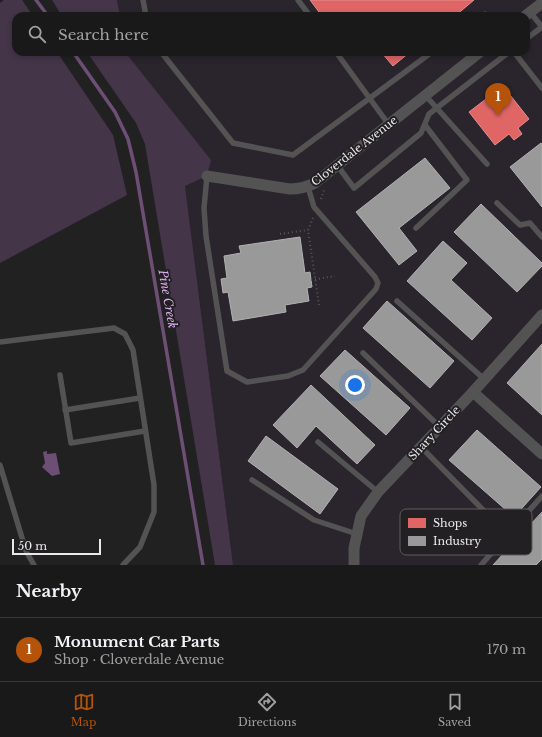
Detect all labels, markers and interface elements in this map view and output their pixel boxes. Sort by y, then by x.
search box [12,12,530,56]
icon: search [26,23,48,45]
text: Search here [58,25,149,44]
pin: 1 [485,83,511,116]
street label: Cloverdale Avenue [308,113,400,189]
water label: Pine Creek [155,267,181,330]
your location [345,375,365,395]
street label: Shary Circle [405,403,463,463]
legend [400,509,532,555]
text: Shops [433,516,467,530]
text: Industry [433,534,481,548]
scale bar [12,537,101,556]
text: 50 m [18,539,47,553]
text: Nearby [16,581,82,602]
text: Monument Car Parts [54,632,220,651]
text: 1 [26,641,32,658]
text: 170 m [487,641,526,658]
text: Shop · Cloverdale Avenue [54,651,224,668]
tab: Map [71,691,96,729]
tab: Directions [238,691,296,729]
tab: Saved [438,691,471,729]

